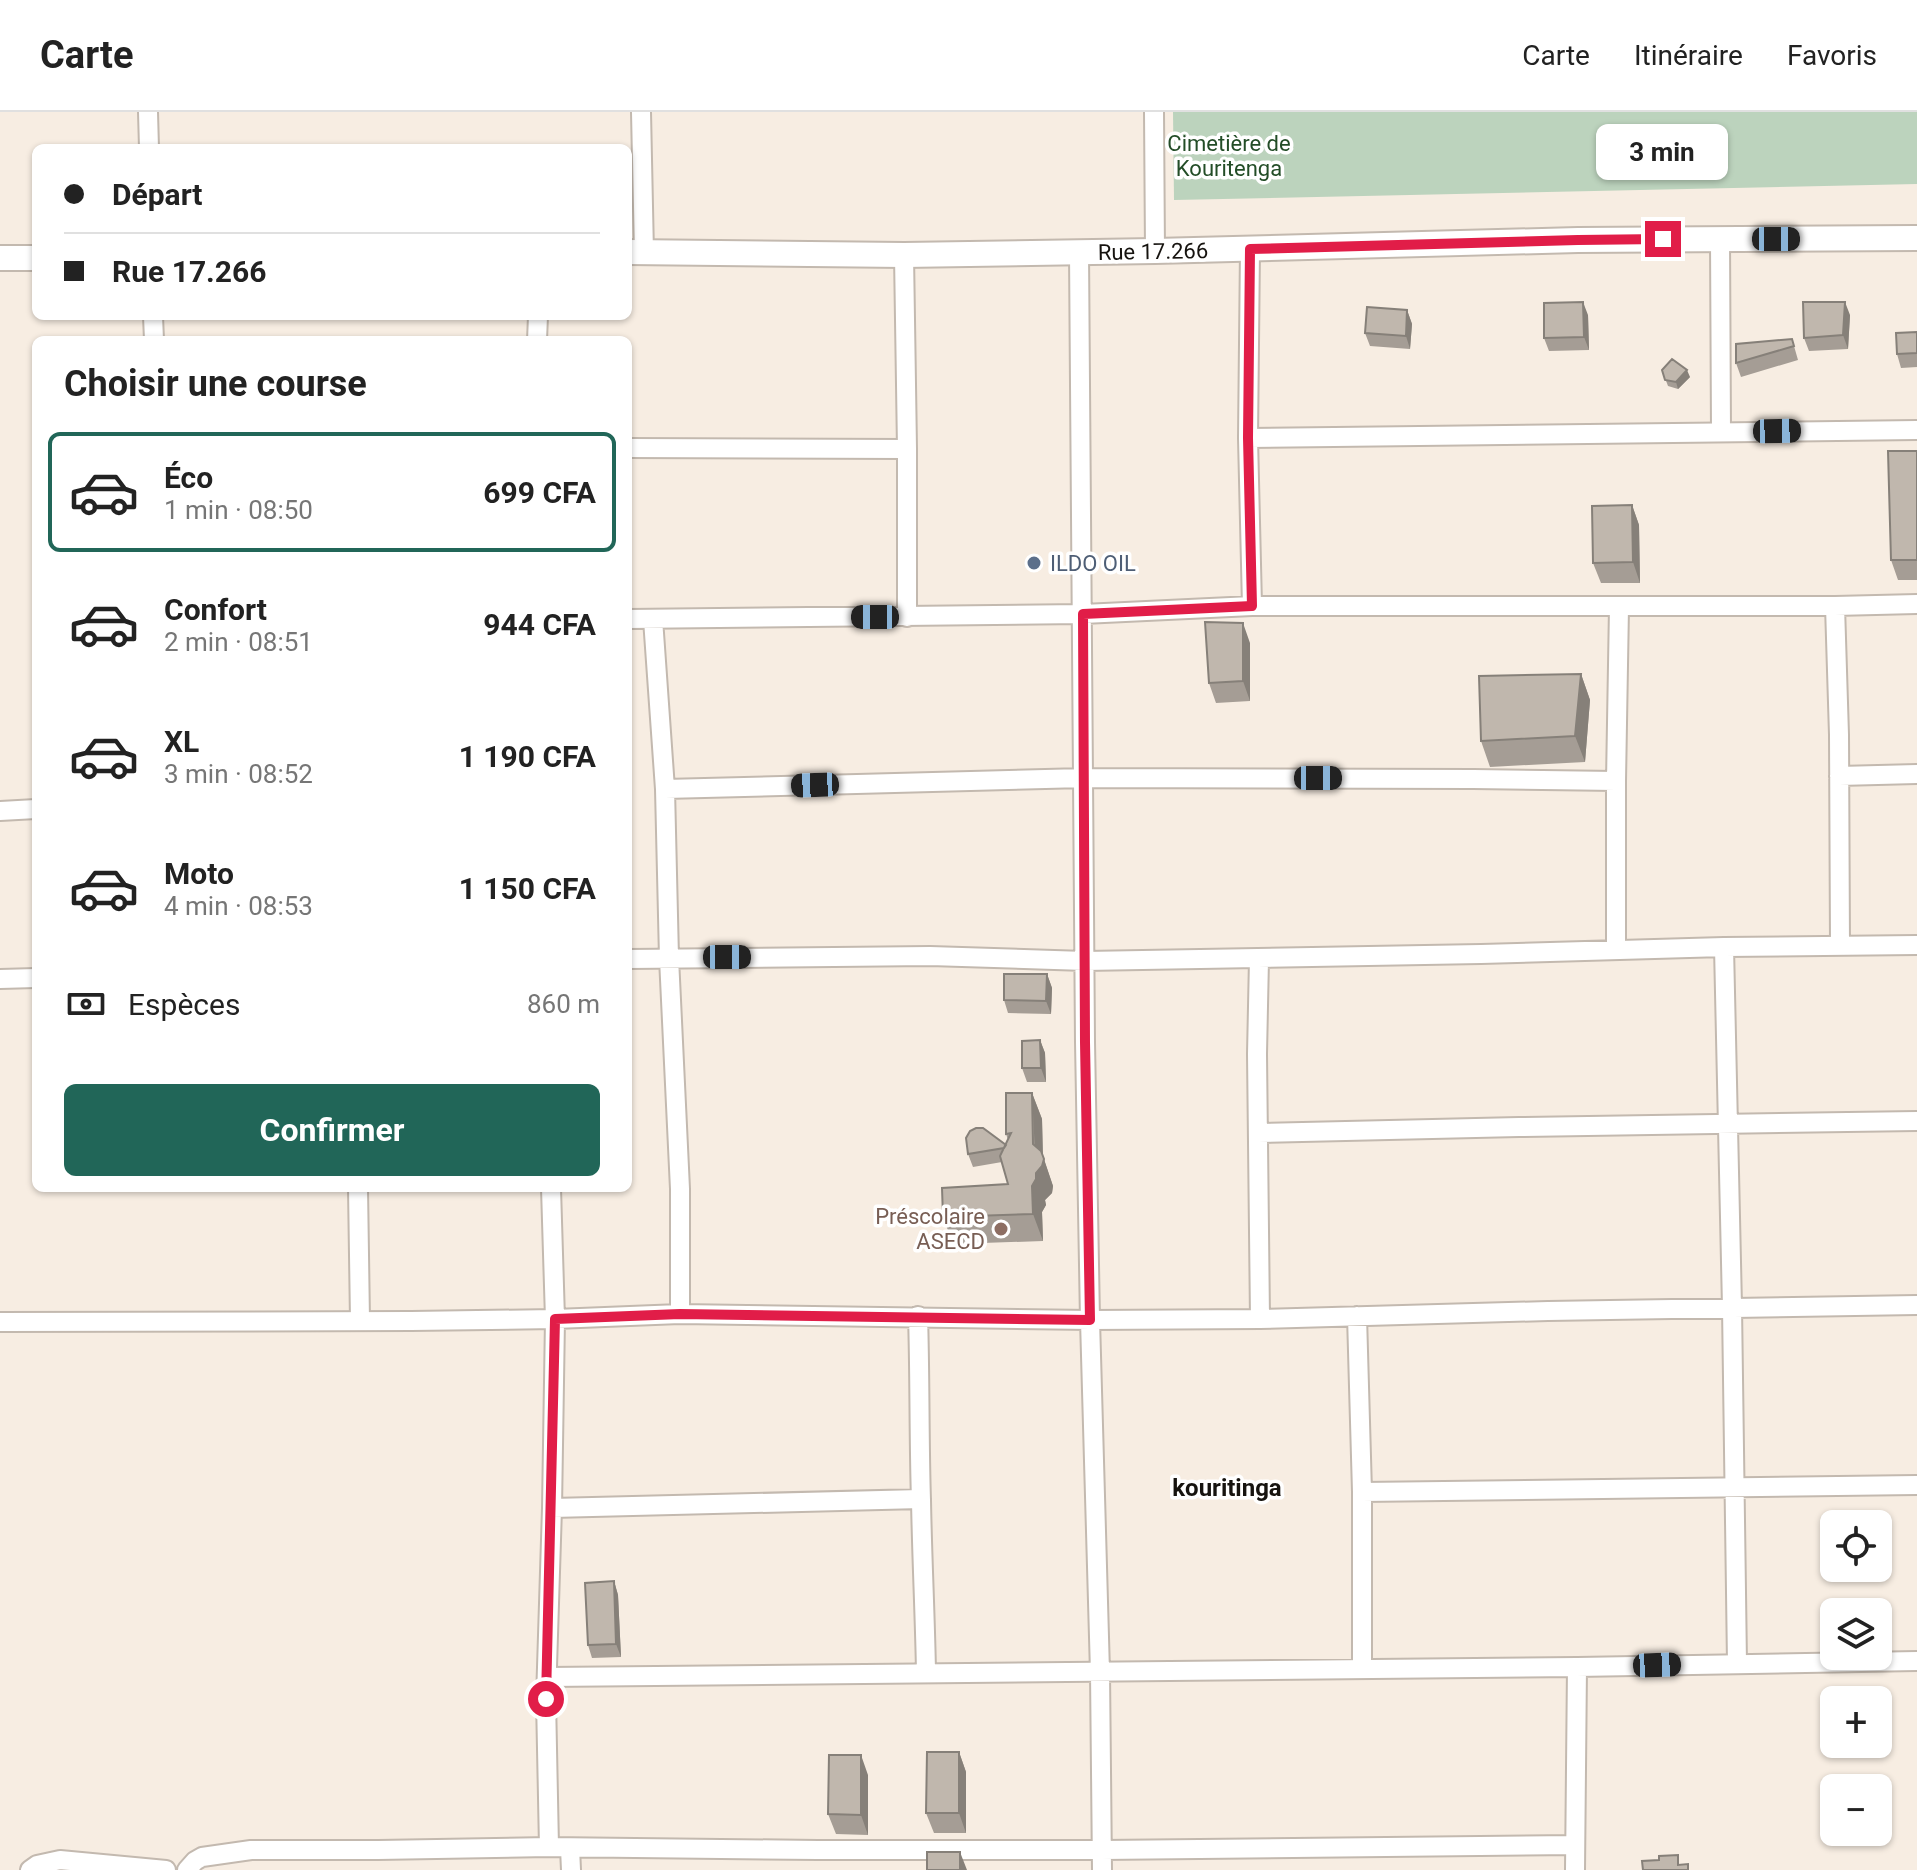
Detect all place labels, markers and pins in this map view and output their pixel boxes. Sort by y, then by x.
place label: ILDO OIL [1050,551,1136,576]
marker: ILDO OIL [1025,554,1043,572]
place label: Préscolaire ASECD [875,1204,985,1254]
marker: Préscolaire ASECD [992,1220,1010,1238]

